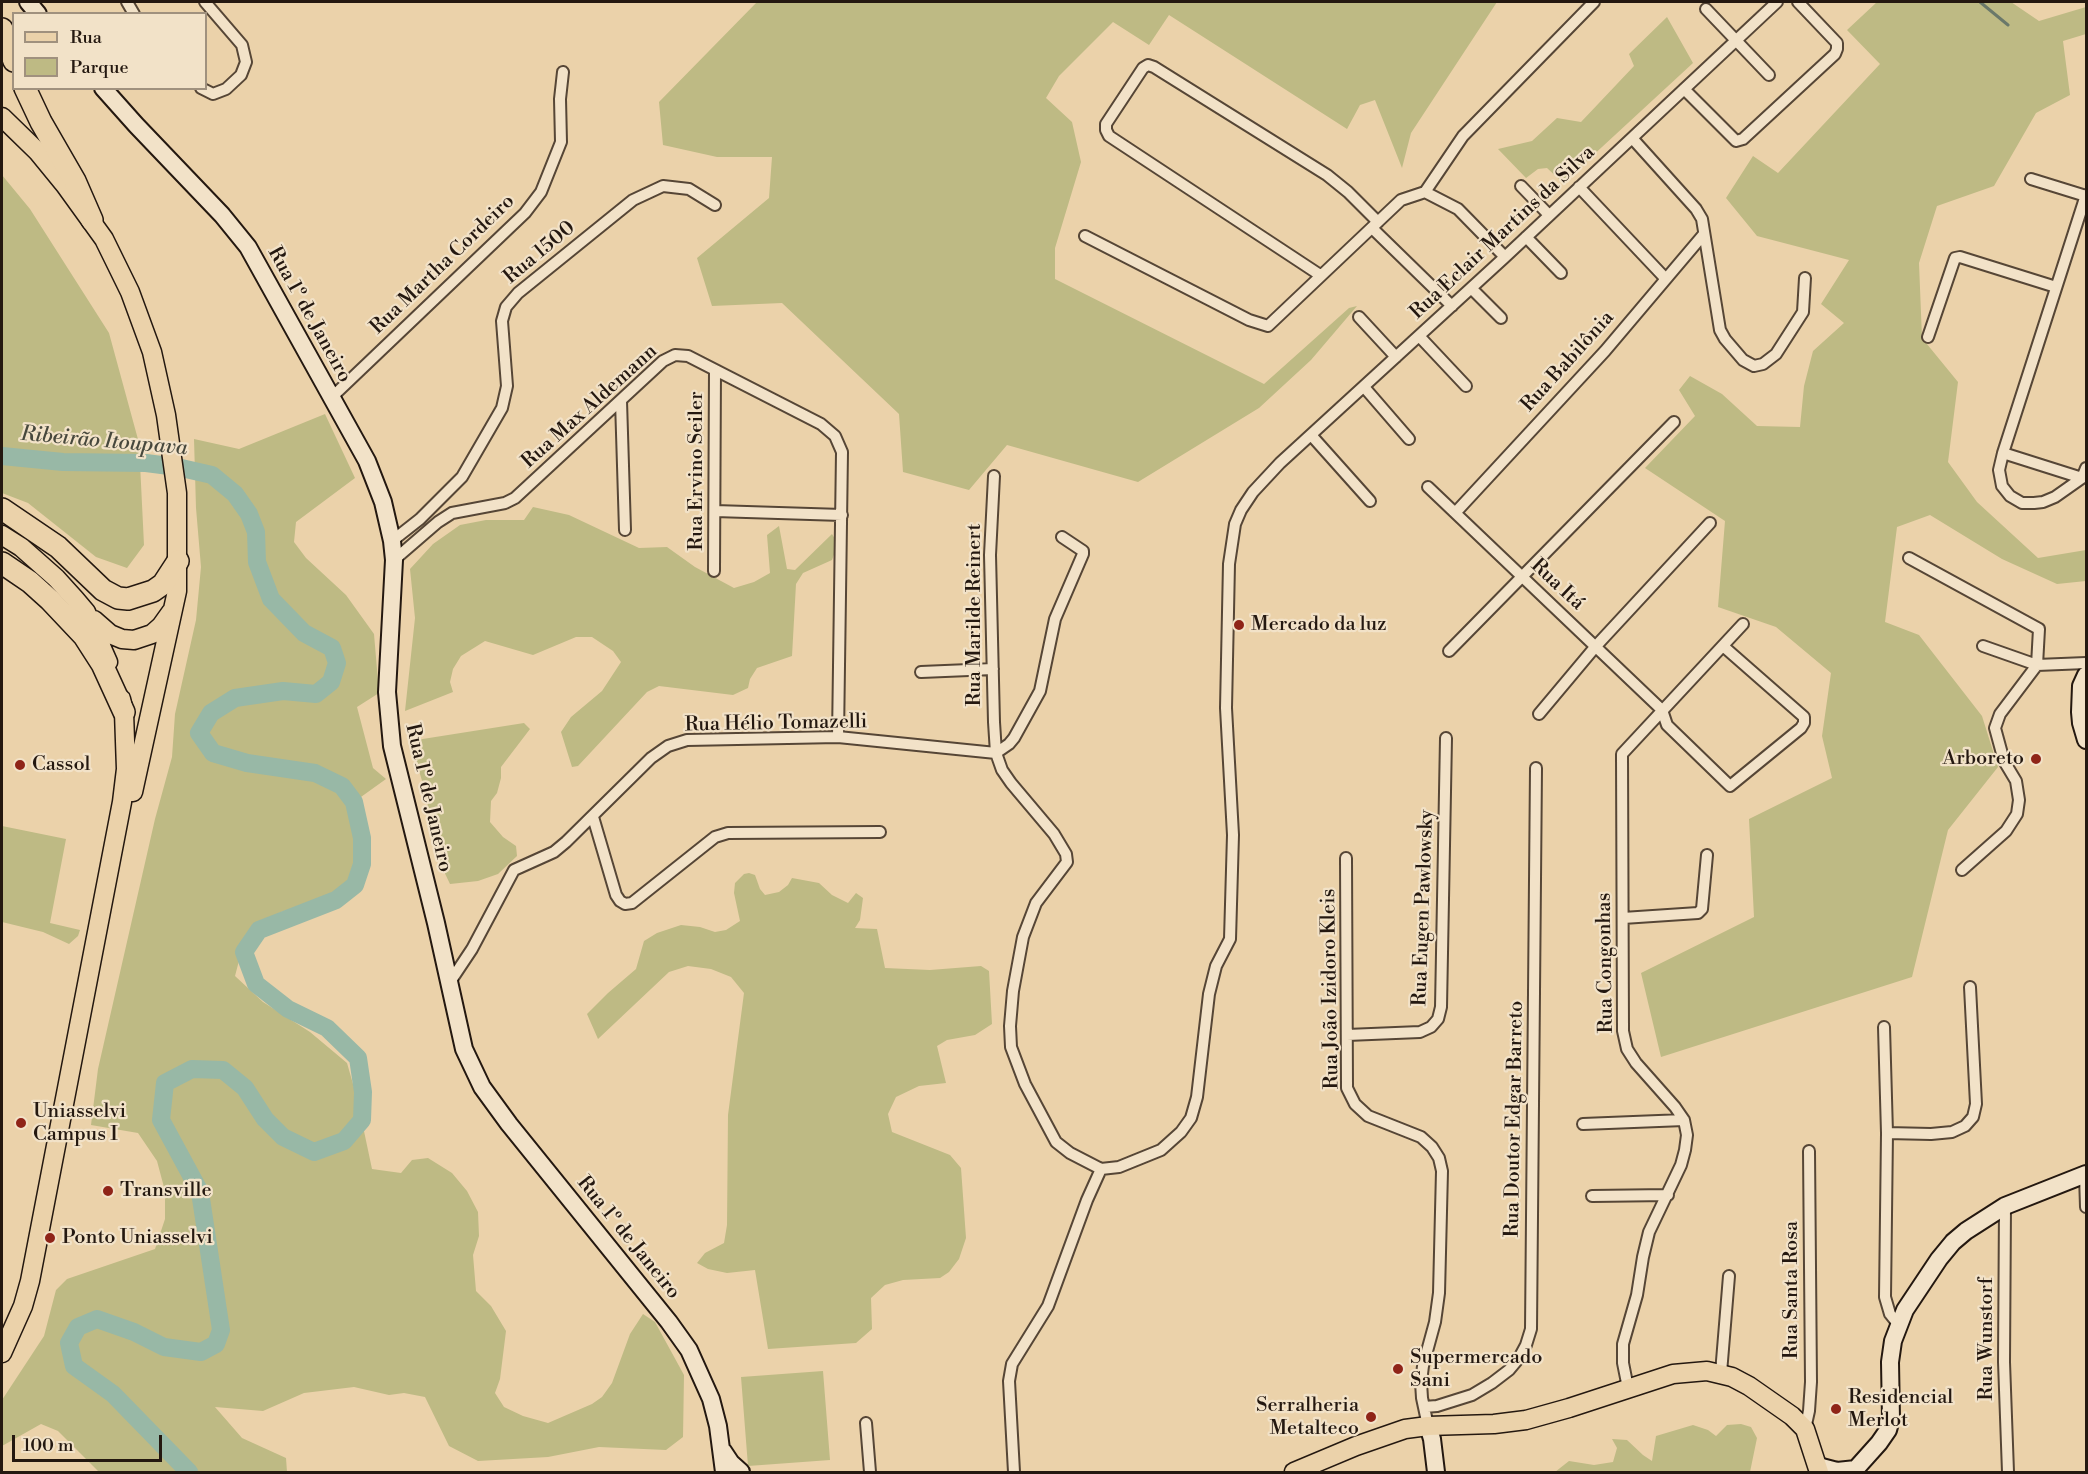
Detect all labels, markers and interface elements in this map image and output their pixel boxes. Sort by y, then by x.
legend [12,12,207,90]
text: Rua [70,26,102,49]
text: Parque [70,56,129,79]
street label: Rua Eclair Martins da Silva [1406,141,1600,325]
street label: Rua Martha Cordeiro [366,190,520,340]
street label: Rua 1500 [499,216,581,290]
street label: Rua 1º de Janeiro [262,243,356,387]
street label: Rua Babilônia [1516,307,1620,417]
street label: Rua Max Aldemann [517,340,663,474]
street label: Rua Ervino Seiler [685,391,709,551]
water label: Ribeirão Itoupava [20,422,188,462]
street label: Rua Marilde Reinert [963,523,987,707]
street label: Rua Itá [1525,554,1589,616]
place label: Mercado da luz [1251,613,1387,637]
marker: Mercado da luz [1232,618,1246,632]
street label: Rua Hélio Tomazelli [684,710,868,738]
street label: Rua 1º de Janeiro [399,722,457,874]
place label: Arboreto [1943,747,2024,771]
marker: Arboreto [2029,752,2043,766]
place label: Cassol [32,753,91,777]
marker: Cassol [13,758,27,772]
street label: Rua Eugen Pawlowsky [1409,809,1439,1007]
street label: Rua João Izidoro Kleis [1317,888,1345,1090]
street label: Rua Congonhas [1593,892,1619,1034]
street label: Rua Doutor Edgar Barreto [1501,1000,1529,1238]
place label: Uniasselvi Campus I [33,1100,126,1147]
marker: Uniasselvi Campus I [14,1116,28,1130]
street label: Rua 1º de Janeiro [571,1172,685,1304]
place label: Transville [120,1179,211,1203]
marker: Transville [101,1184,115,1198]
street label: Rua Santa Rosa [1780,1221,1804,1359]
place label: Ponto Uniasselvi [62,1226,213,1250]
marker: Ponto Uniasselvi [43,1231,57,1245]
street label: Rua Wunstorf [1975,1277,1999,1401]
place label: Supermercado Sani [1410,1346,1542,1393]
marker: Supermercado Sani [1391,1362,1405,1376]
place label: Residencial Merlot [1848,1386,1953,1433]
place label: Serralheria Metalteco [1256,1394,1359,1441]
marker: Residencial Merlot [1829,1402,1843,1416]
marker: Serralheria Metalteco [1364,1410,1378,1424]
scale bar [15,1423,165,1461]
text: 100 m [23,1434,74,1457]

